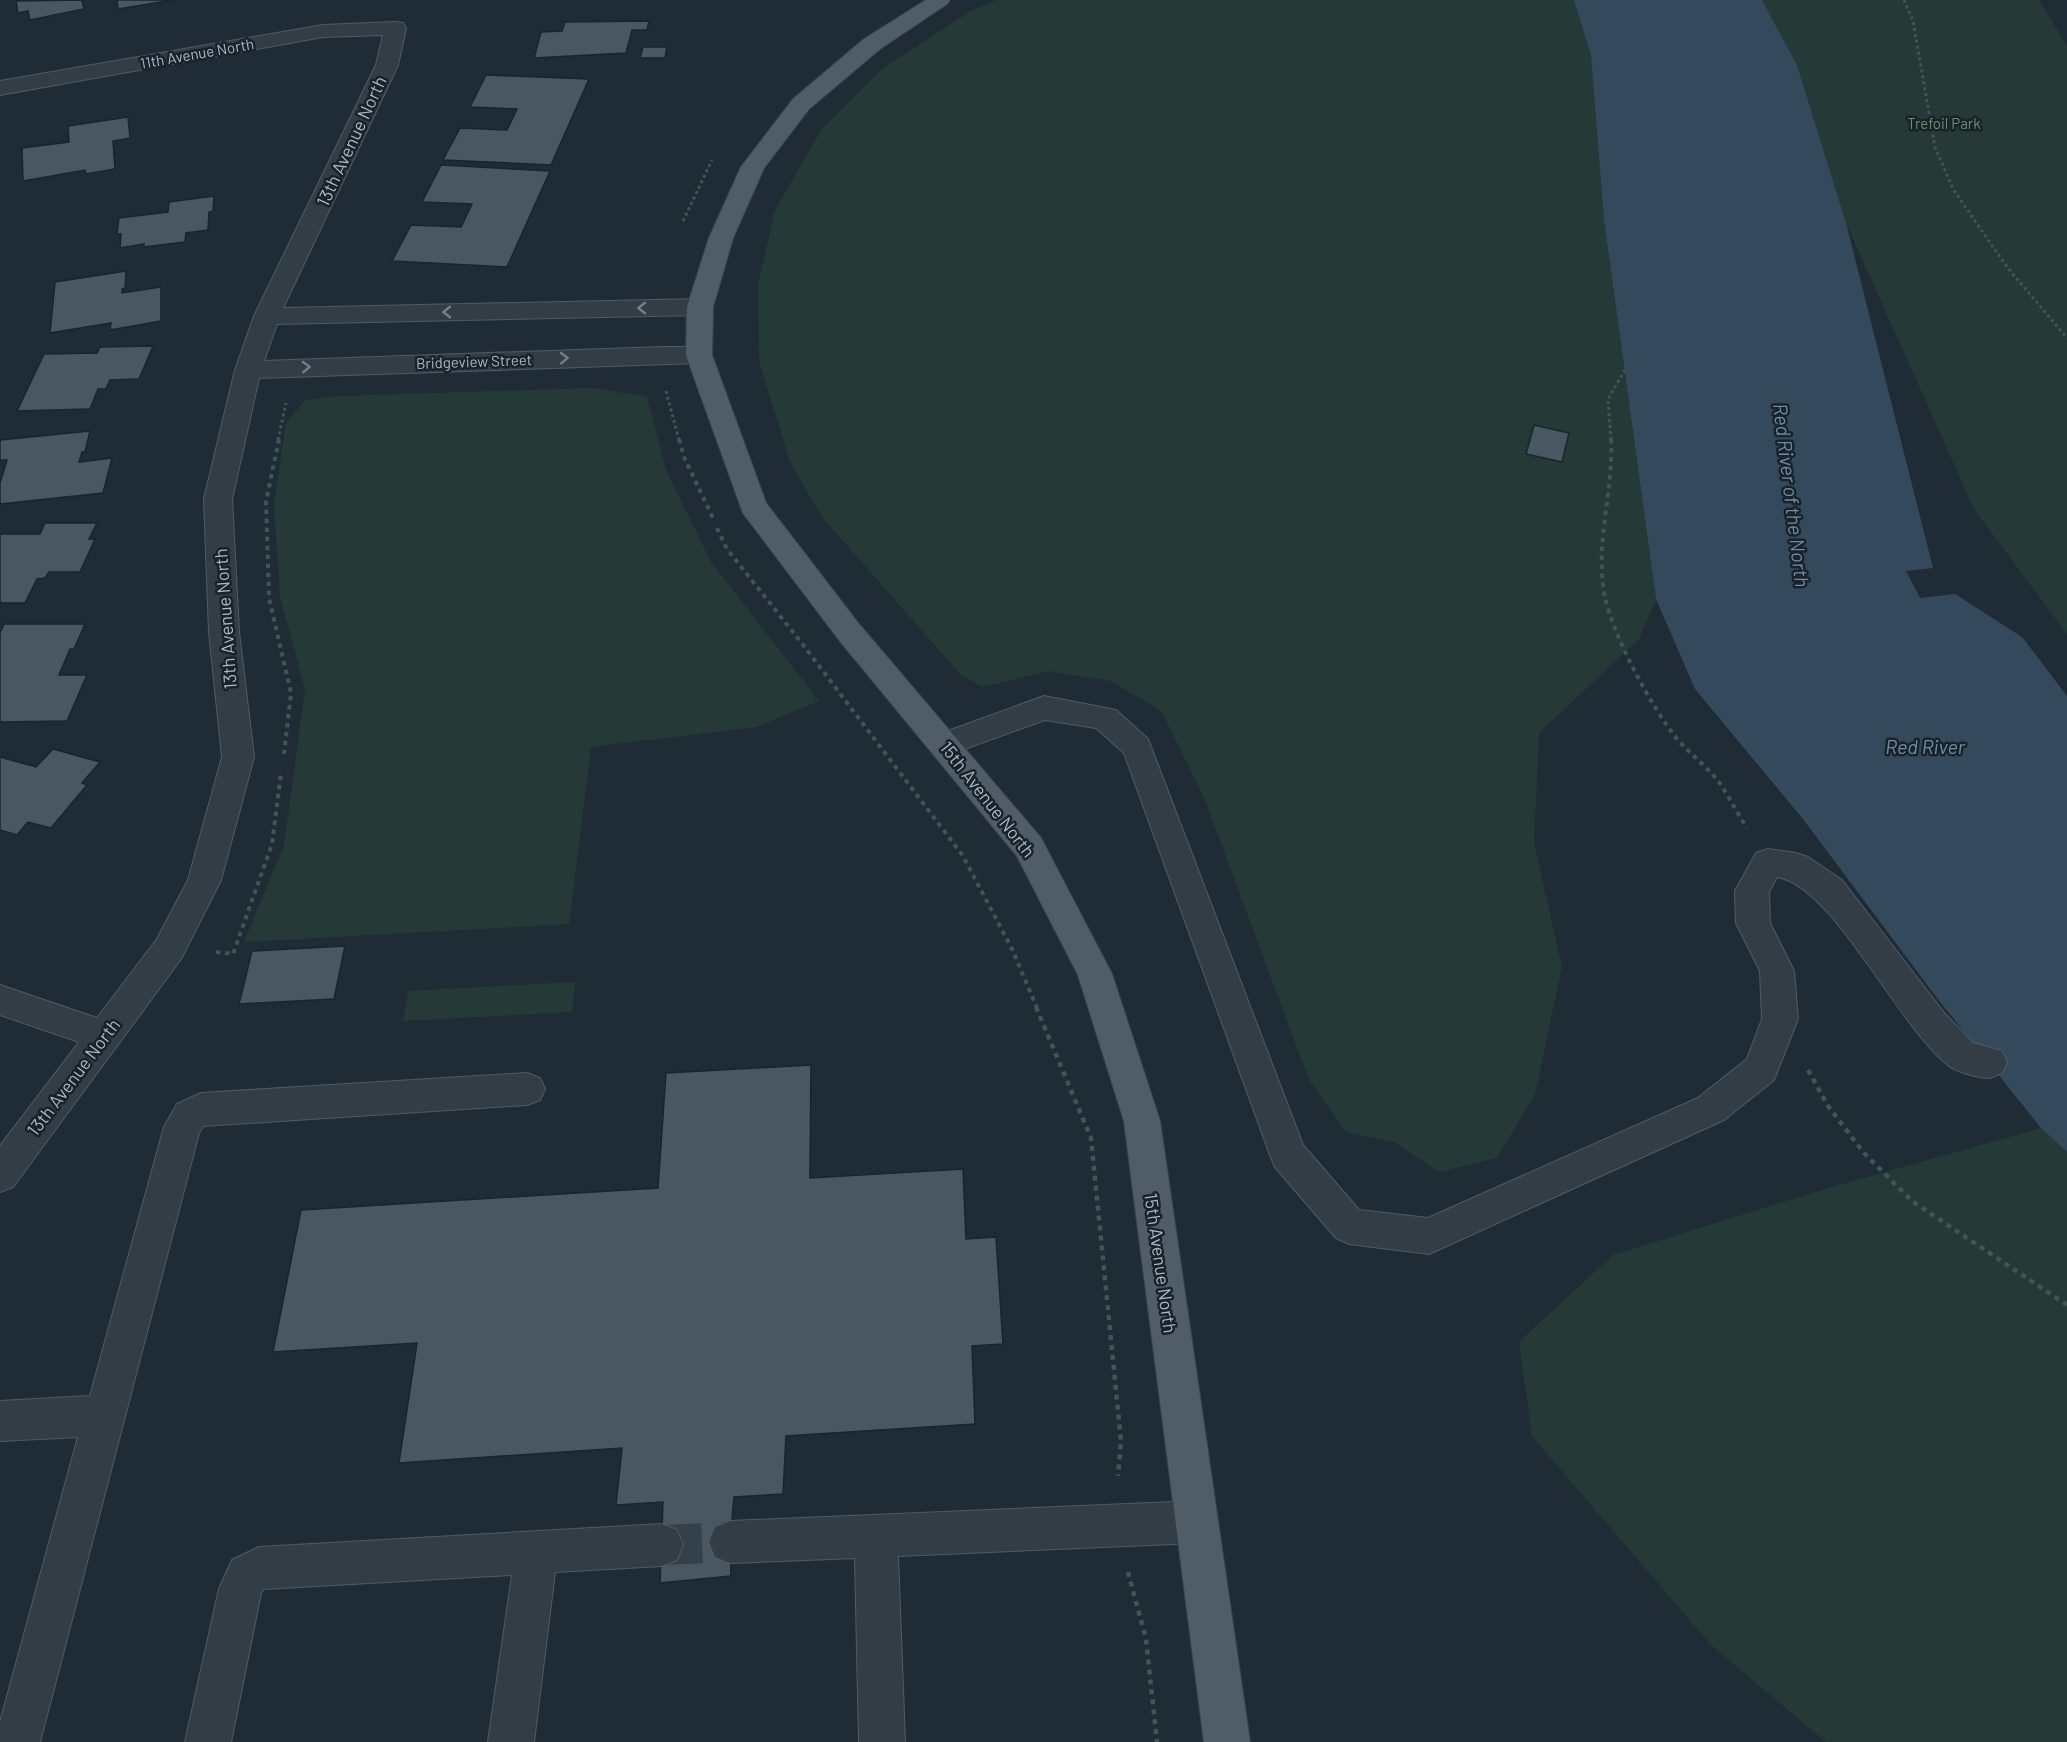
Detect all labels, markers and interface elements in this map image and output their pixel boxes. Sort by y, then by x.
street label: 11th Avenue North [139,34,255,72]
street label: 13th Avenue North [311,72,391,210]
park label: Trefoil Park [1907,114,1981,132]
one-way arrow [637,302,646,314]
one-way arrow [443,306,452,318]
street label: Bridgeview Street [416,350,532,372]
one-way arrow [560,352,569,365]
one-way arrow [302,361,311,374]
water label: Red River of the North [1769,402,1815,588]
street label: 13th Avenue North [209,548,241,690]
water label: Red River [1885,734,1966,758]
street label: 15th Avenue North [936,737,1040,861]
street label: 13th Avenue North [22,1014,124,1140]
street label: 15th Avenue North [1140,1192,1182,1334]

